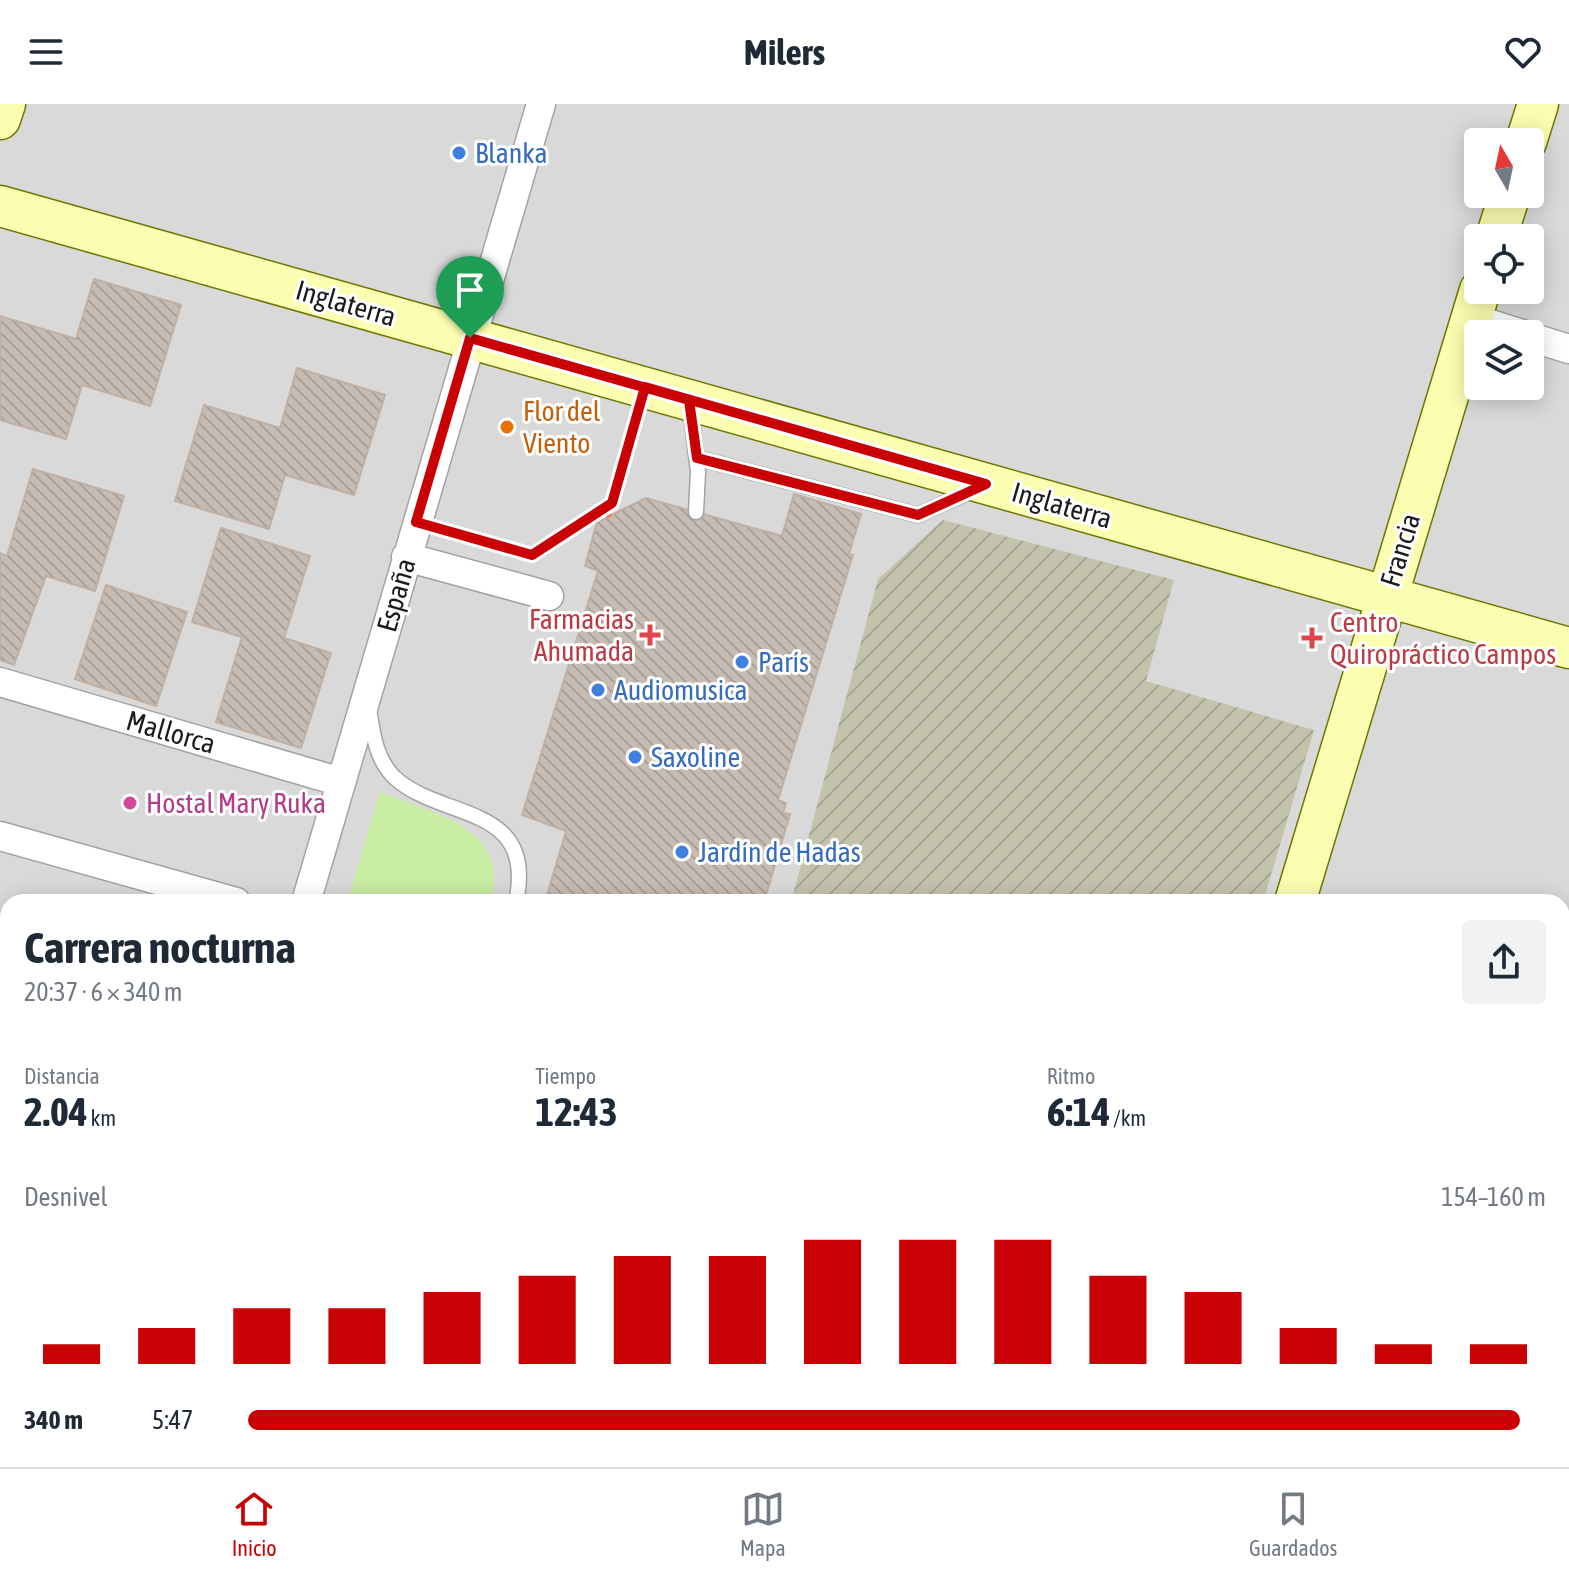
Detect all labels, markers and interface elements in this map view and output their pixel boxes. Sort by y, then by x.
icon: menu [24,30,68,74]
icon: heart [1501,30,1545,74]
text: Milers [744,31,825,73]
north arrow [1464,128,1544,208]
map controls [1464,128,1544,400]
place label: Blanka [475,137,548,169]
marker: Blanka [450,144,468,162]
button: locate [1464,224,1544,304]
pin [436,256,504,338]
icon: arrive [448,268,492,312]
street label: Inglaterra [292,273,400,333]
button: layers [1464,320,1544,400]
place label: Flor del Viento [523,395,601,459]
marker: Flor del Viento [498,418,516,436]
street label: Inglaterra [1008,475,1116,535]
street label: Francia [1374,510,1426,590]
street label: España [370,555,422,635]
place label: Farmacias Ahumada [529,603,634,667]
place label: Centro Quiropráctico Campos [1330,606,1556,670]
marker: Farmacias Ahumada [641,626,659,644]
marker: Centro Quiropráctico Campos [1301,627,1323,649]
place label: París [758,646,809,678]
marker: París [733,653,751,671]
place label: Audiomusica [614,674,748,706]
marker: Audiomusica [589,681,607,699]
street label: Mallorca [123,704,219,760]
place label: Saxoline [651,741,740,773]
marker: Saxoline [626,748,644,766]
place label: Hostal Mary Ruka [146,787,326,819]
marker: Hostal Mary Ruka [121,794,139,812]
place label: Jardín de Hadas [698,836,861,868]
marker: Jardín de Hadas [673,843,691,861]
button: share [1462,920,1546,1004]
text: Carrera nocturna [24,922,296,972]
text: 20:37 · 6 × 340 m [24,977,183,1007]
text: Distancia [24,1063,100,1089]
text: Tiempo [535,1063,596,1089]
text: Ritmo [1047,1063,1095,1089]
text: 2.04 [24,1089,88,1134]
text: 12:43 [535,1089,618,1134]
text: 6:14 [1047,1089,1110,1134]
text: km [88,1105,116,1131]
text: /km [1110,1105,1146,1131]
text: Desnivel [24,1182,107,1212]
text: 154–160 m [1441,1182,1546,1212]
text: 340 m [24,1405,83,1435]
text: 5:47 [152,1405,193,1435]
tab: Inicio [232,1487,277,1561]
tab: Mapa [740,1487,786,1561]
tab: Guardados [1249,1487,1337,1561]

